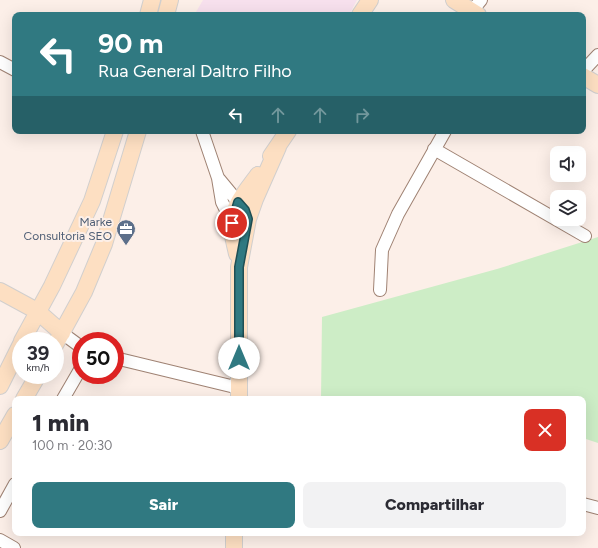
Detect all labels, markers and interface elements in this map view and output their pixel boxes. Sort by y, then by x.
text: 90 m [98,26,163,60]
icon: left [32,28,84,80]
text: Rua General Daltro Filho [98,60,292,82]
icon: left [225,104,247,126]
icon: ahead [267,104,289,126]
icon: ahead [309,104,331,126]
icon: right [351,104,373,126]
map controls [550,146,586,226]
button: sound [550,146,586,182]
button: layers [550,190,586,226]
pin [215,206,249,240]
icon: arrive [221,212,243,234]
place label: Marke Consultoria SEO [24,215,112,243]
office icon: Marke Consultoria SEO [115,218,137,246]
speed limit sign: 50 [72,332,124,384]
position arrow [218,337,260,379]
text: 39 [27,341,49,365]
text: km/h [27,361,49,374]
text: 1 min [32,408,89,437]
button: close [524,409,566,451]
text: 100 m · 20:30 [32,438,112,453]
button: Sair [32,482,295,528]
button: Compartilhar [303,482,566,528]

